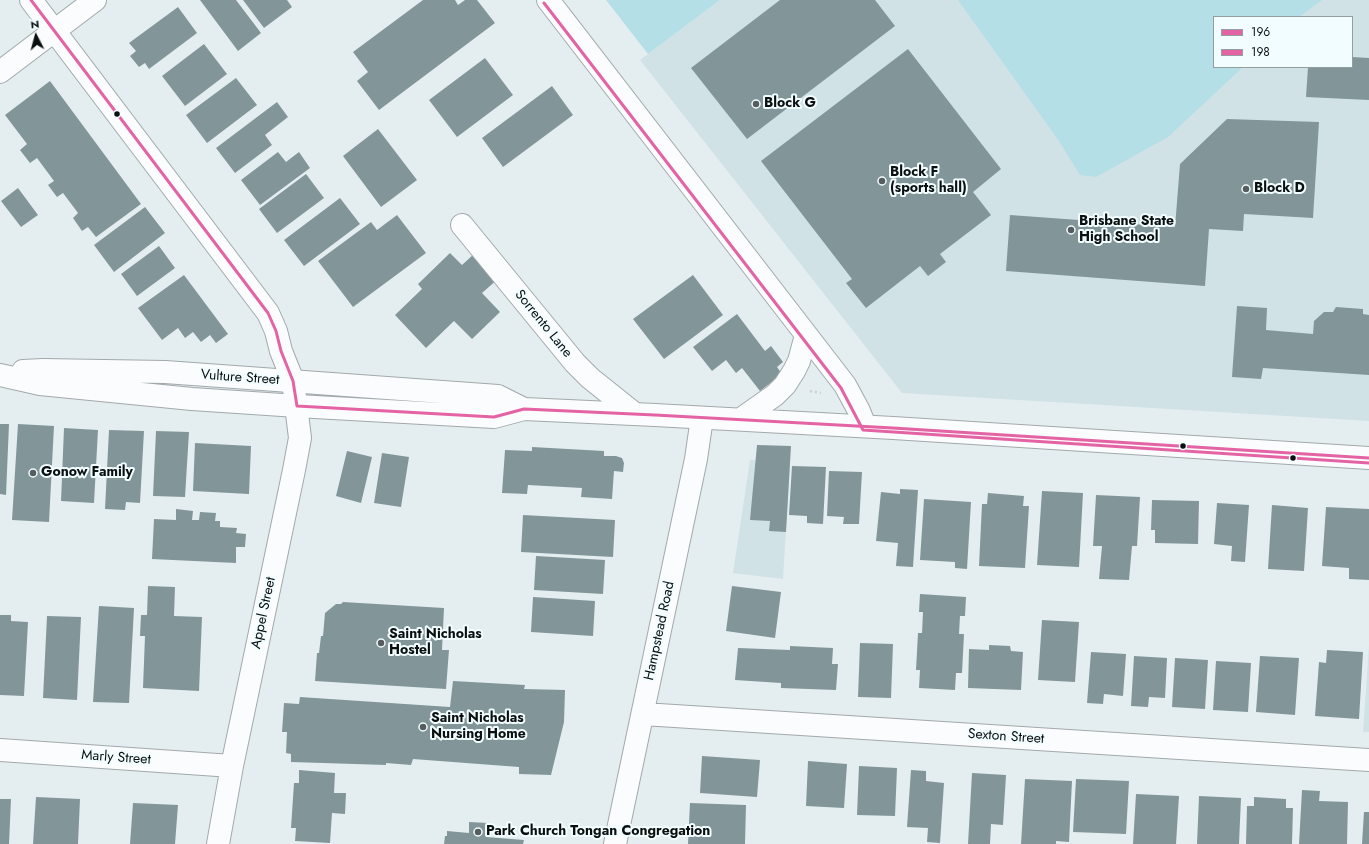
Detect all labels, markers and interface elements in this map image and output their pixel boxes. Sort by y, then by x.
north arrow [16,16,56,56]
text: N [30,16,40,32]
legend [1213,16,1353,68]
text: 196 [1251,23,1270,41]
text: 198 [1251,43,1270,61]
place label: Block G [764,96,816,112]
marker: Block G [751,99,761,109]
unlabelled marker [112,109,122,119]
place label: Block F (sports hall) [890,165,967,198]
marker: Block F (sports hall) [877,176,887,186]
place label: Block D [1254,181,1305,197]
marker: Block D [1241,184,1251,194]
place label: Brisbane State High School [1079,214,1174,246]
marker: Brisbane State High School [1066,225,1076,235]
street label: Sorrento Lane [511,287,575,361]
street label: Vulture Street [200,367,280,389]
unlabelled marker [1178,441,1188,451]
unlabelled marker [1288,453,1298,463]
place label: Gonow Family [41,465,133,481]
marker: Gonow Family [28,468,38,478]
street label: Appel Street [248,575,280,651]
street label: Hampstead Road [641,580,679,682]
place label: Saint Nicholas Hostel [389,627,482,660]
marker: Saint Nicholas Hostel [376,638,386,648]
place label: Saint Nicholas Nursing Home [431,711,526,744]
marker: Saint Nicholas Nursing Home [418,722,428,732]
street label: Sexton Street [967,726,1045,748]
street label: Marly Street [81,747,151,769]
place label: Park Church Tongan Congregation [486,824,710,840]
marker: Park Church Tongan Congregation [473,827,483,837]

